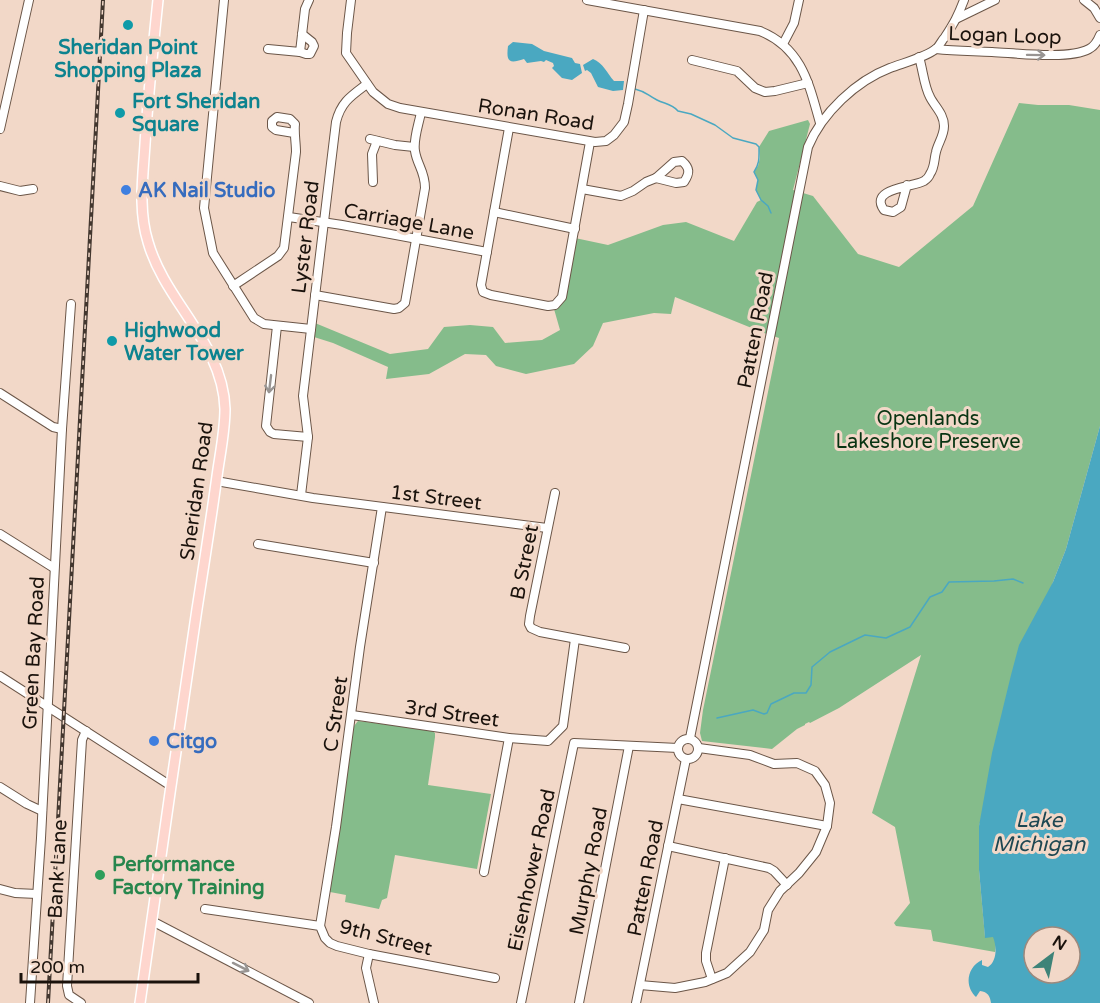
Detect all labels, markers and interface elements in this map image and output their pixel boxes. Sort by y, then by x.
marker: Sheridan Point Shopping Plaza [121,18,135,32]
street label: Logan Loop [948,22,1062,50]
place label: Sheridan Point Shopping Plaza [54,36,202,83]
one-way arrow [1026,49,1046,60]
place label: Fort Sheridan Square [132,90,260,137]
street label: Ronan Road [476,94,596,136]
marker: Fort Sheridan Square [113,106,127,120]
place label: AK Nail Studio [138,179,275,203]
street label: Lyster Road [287,179,325,295]
marker: AK Nail Studio [119,183,133,197]
street label: Carriage Lane [342,199,476,245]
street label: Patten Road [733,270,779,390]
place label: Highwood Water Tower [124,319,244,366]
marker: Highwood Water Tower [105,334,119,348]
one-way arrow [265,373,276,393]
park label: Openlands Lakeshore Preserve [836,407,1020,454]
street label: Sheridan Road [175,420,219,562]
street label: 1st Street [389,480,483,516]
street label: B Street [506,522,544,602]
street label: Green Bay Road [18,576,50,730]
street label: C Street [319,674,353,754]
street label: 3rd Street [403,696,501,733]
place label: Citgo [166,730,217,754]
marker: Citgo [147,734,161,748]
street label: Eisenhower Road [503,787,561,953]
street label: Murphy Road [565,805,613,937]
water label: Lake Michigan [993,808,1086,857]
street label: Patten Road [623,818,669,938]
street label: Bank Lane [43,819,73,919]
place label: Performance Factory Training [112,853,265,900]
marker: Performance Factory Training [93,868,107,882]
street label: 9th Street [337,915,435,961]
north arrow [1022,925,1082,985]
text: N [1049,931,1070,955]
scale bar [21,946,198,984]
text: 200 m [30,956,85,978]
one-way arrow [232,961,249,973]

